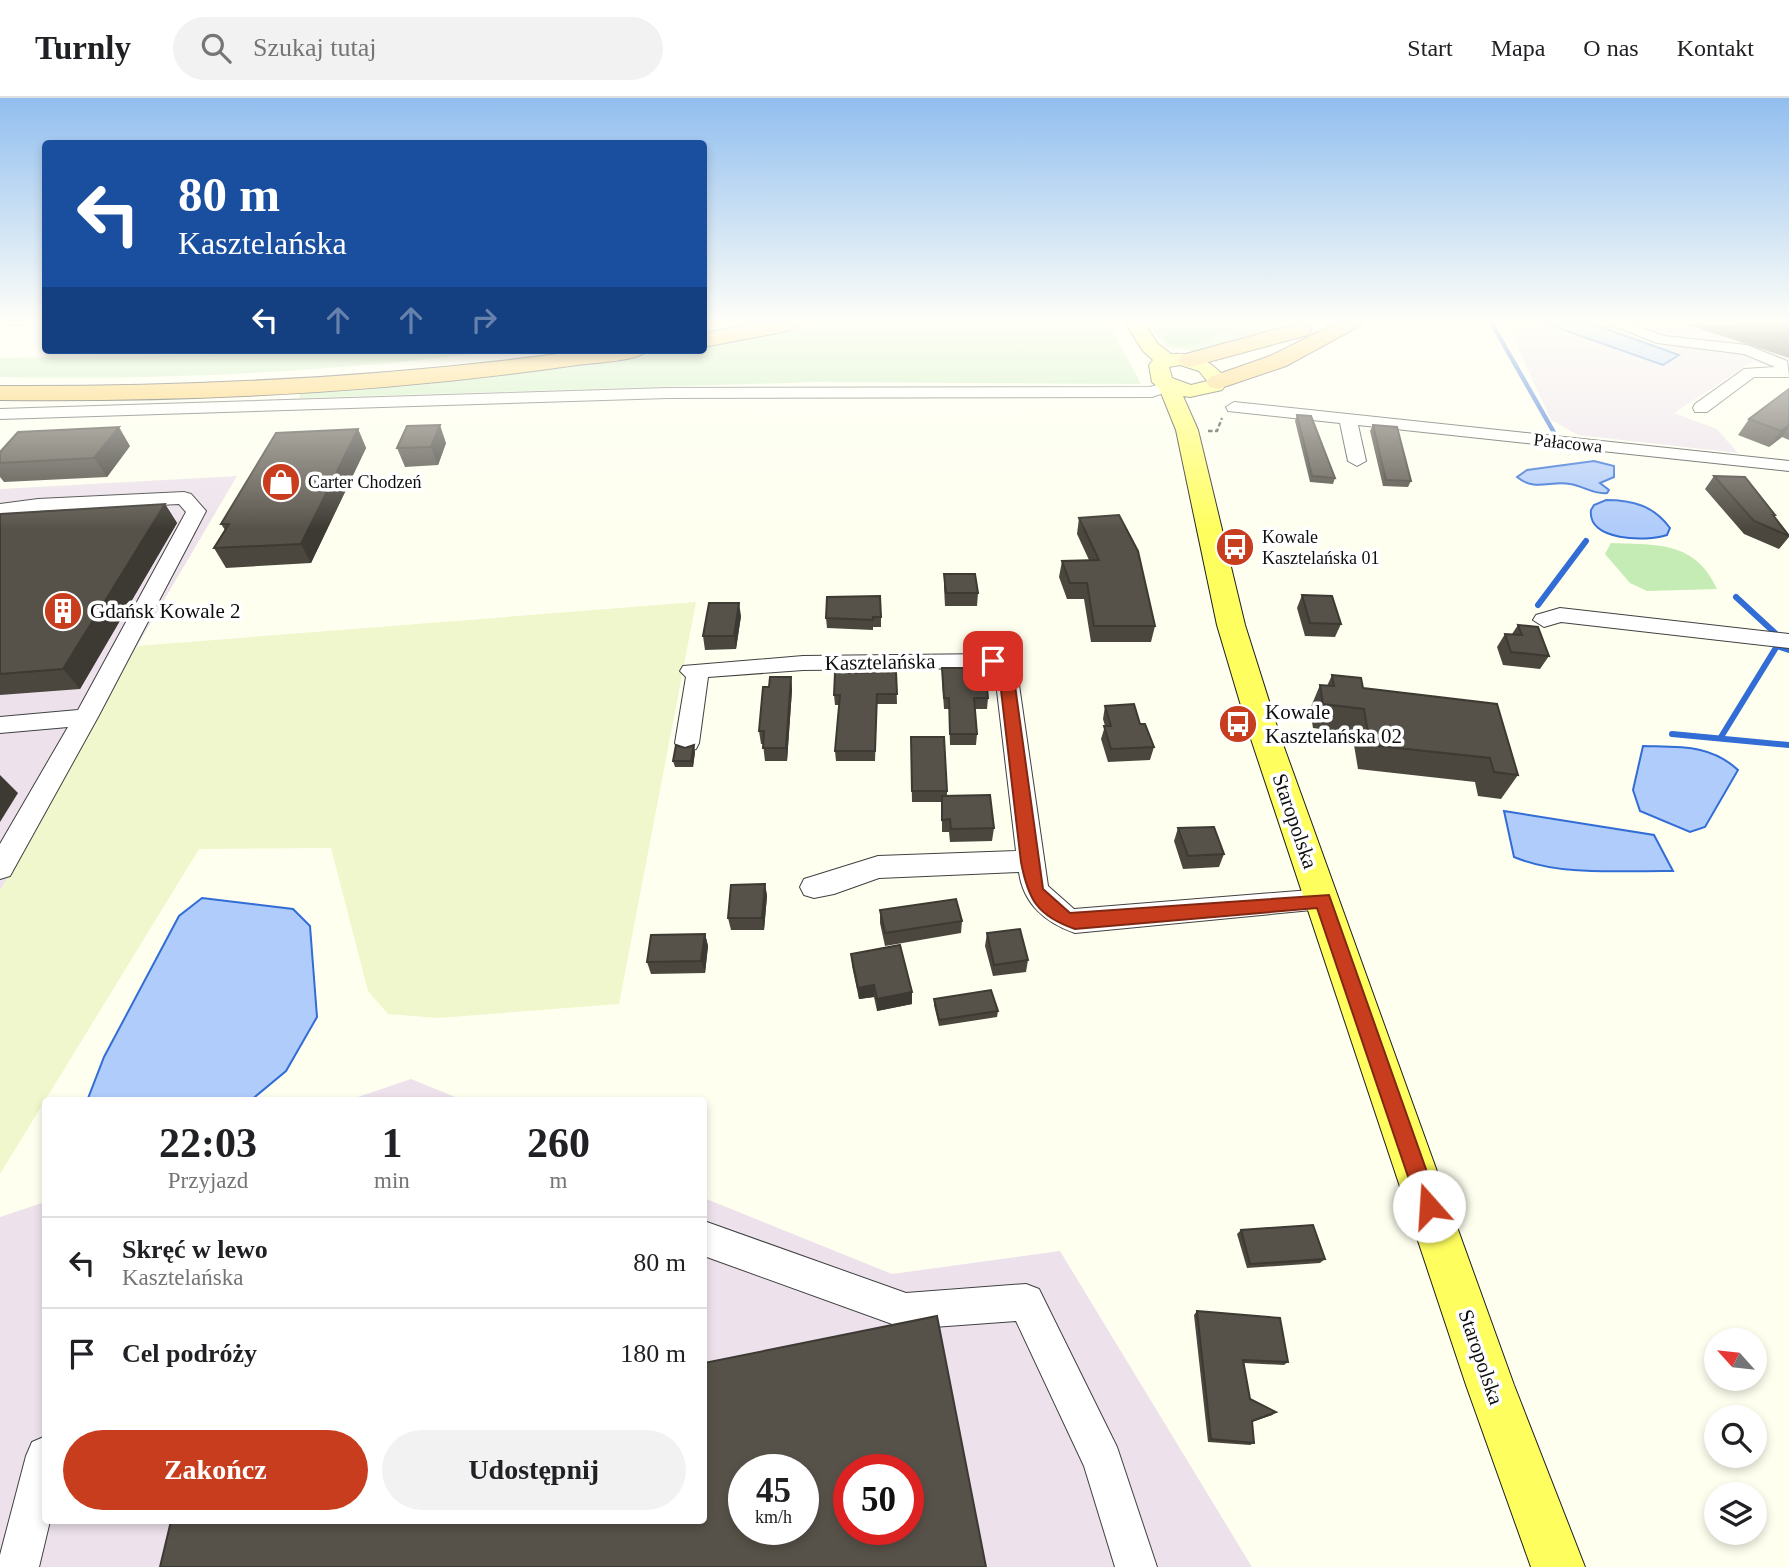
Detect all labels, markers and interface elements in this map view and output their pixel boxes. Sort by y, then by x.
search box [173,17,663,80]
icon: search [197,29,235,67]
text: Turnly [35,30,131,66]
text: Szukaj tutaj [253,33,377,62]
text: Start [1407,35,1453,61]
text: Mapa [1491,35,1545,61]
text: O nas [1583,35,1639,61]
text: Kontakt [1677,35,1754,61]
text: 80 m [178,167,280,222]
icon: left [63,168,154,259]
text: Kasztelańska [178,225,347,261]
icon: left [246,301,284,339]
icon: ahead [319,301,357,339]
icon: ahead [392,301,430,339]
icon: right [465,301,503,339]
street label: Pałacowa [1533,429,1603,457]
shop icon: Carter Chodzeń [260,461,302,503]
place label: Carter Chodzeń [308,472,421,492]
bus stop icon: Kowale Kasztelańska 01 [1214,526,1256,568]
place label: Kowale Kasztelańska 01 [1262,527,1379,568]
building icon: Gdańsk Kowale 2 [42,590,84,632]
place label: Gdańsk Kowale 2 [90,599,240,623]
pin [963,631,1023,691]
icon: arrive [974,642,1012,680]
street label: Kasztelańska [824,649,936,675]
place label: Kowale Kasztelańska 02 [1265,700,1402,748]
bus stop icon: Kowale Kasztelańska 02 [1217,703,1259,745]
street label: Staropolska [1268,770,1323,872]
text: 22:03 [159,1120,257,1166]
text: 1 [381,1120,402,1166]
text: 260 [527,1120,590,1166]
text: Przyjazd [168,1168,248,1193]
text: min [374,1168,410,1193]
text: m [549,1168,567,1193]
position arrow [1392,1169,1466,1243]
text: Skręć w lewo [122,1235,268,1264]
icon: left [63,1244,101,1282]
text: 80 m [633,1248,686,1277]
text: Kasztelańska [122,1265,243,1290]
street label: Staropolska [1454,1306,1509,1408]
north arrow [1704,1328,1768,1391]
map controls [1704,1328,1767,1545]
icon: arrive [63,1335,101,1373]
text: Cel podróży [122,1339,257,1368]
text: 180 m [620,1339,686,1368]
button: search [1704,1405,1767,1468]
button: Zakończ [63,1430,368,1510]
button: Udostępnij [382,1430,686,1510]
speed limit sign: 50 [833,1454,924,1545]
text: 45 [756,1471,791,1510]
button: layers [1704,1482,1767,1545]
text: km/h [755,1507,792,1527]

